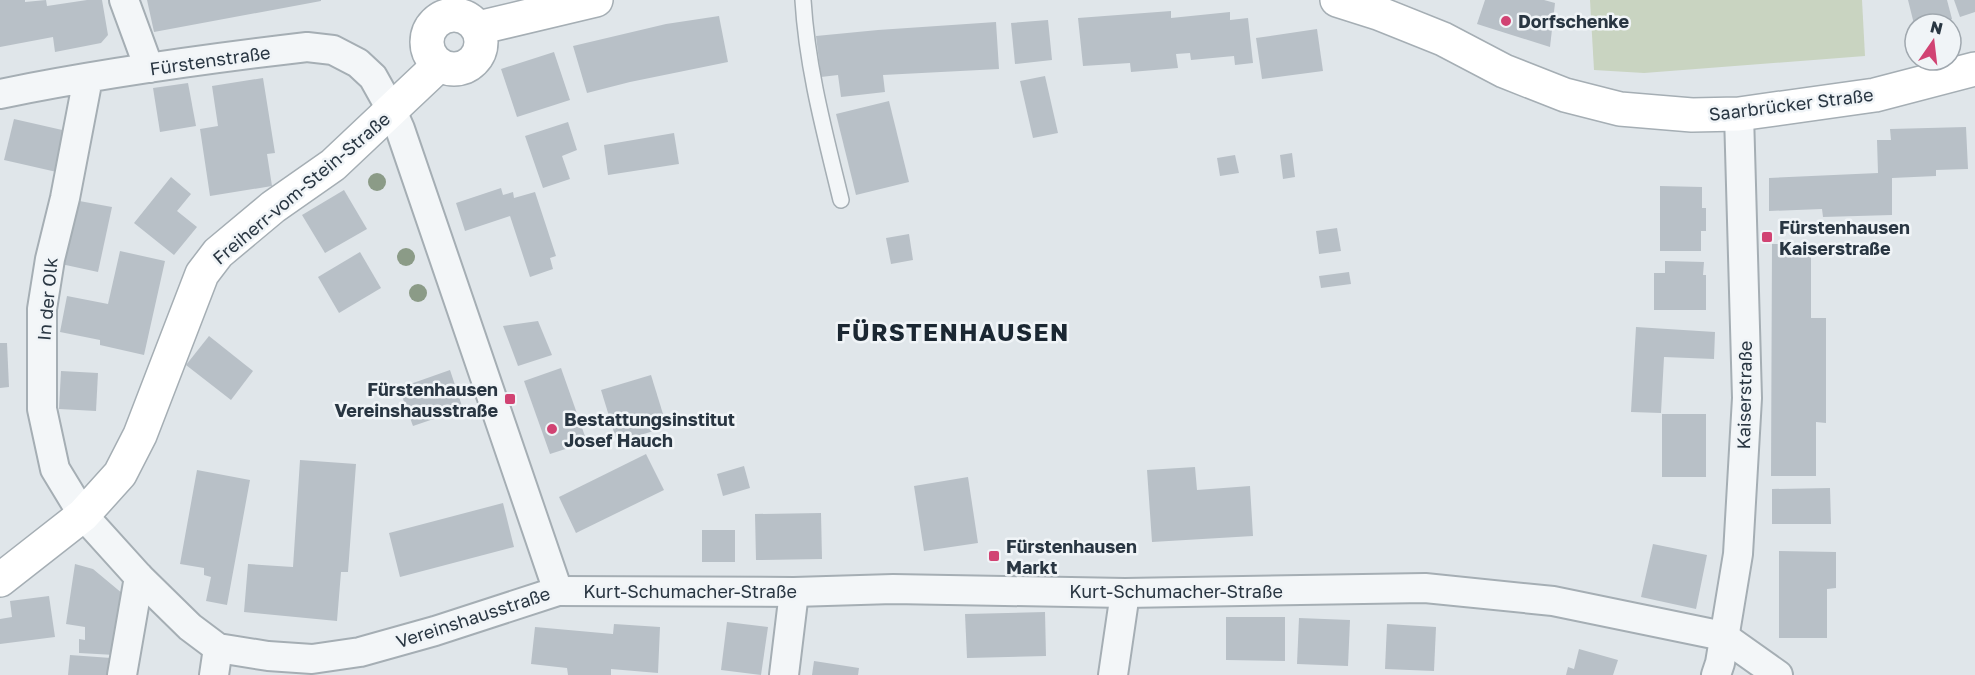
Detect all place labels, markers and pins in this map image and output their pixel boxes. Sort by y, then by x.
place label: Dorfschenke [1518,10,1629,32]
marker: Dorfschenke [1499,14,1513,28]
place label: Fürstenhausen Kaiserstraße [1779,216,1910,259]
marker: Fürstenhausen Kaiserstraße [1760,230,1774,244]
place label: Fürstenhausen Vereinshausstraße [335,378,498,421]
marker: Fürstenhausen Vereinshausstraße [503,392,517,406]
place label: Bestattungsinstitut Josef Hauch [564,408,735,451]
marker: Bestattungsinstitut Josef Hauch [545,422,559,436]
place label: Fürstenhausen Markt [1006,535,1137,578]
marker: Fürstenhausen Markt [987,549,1001,563]

